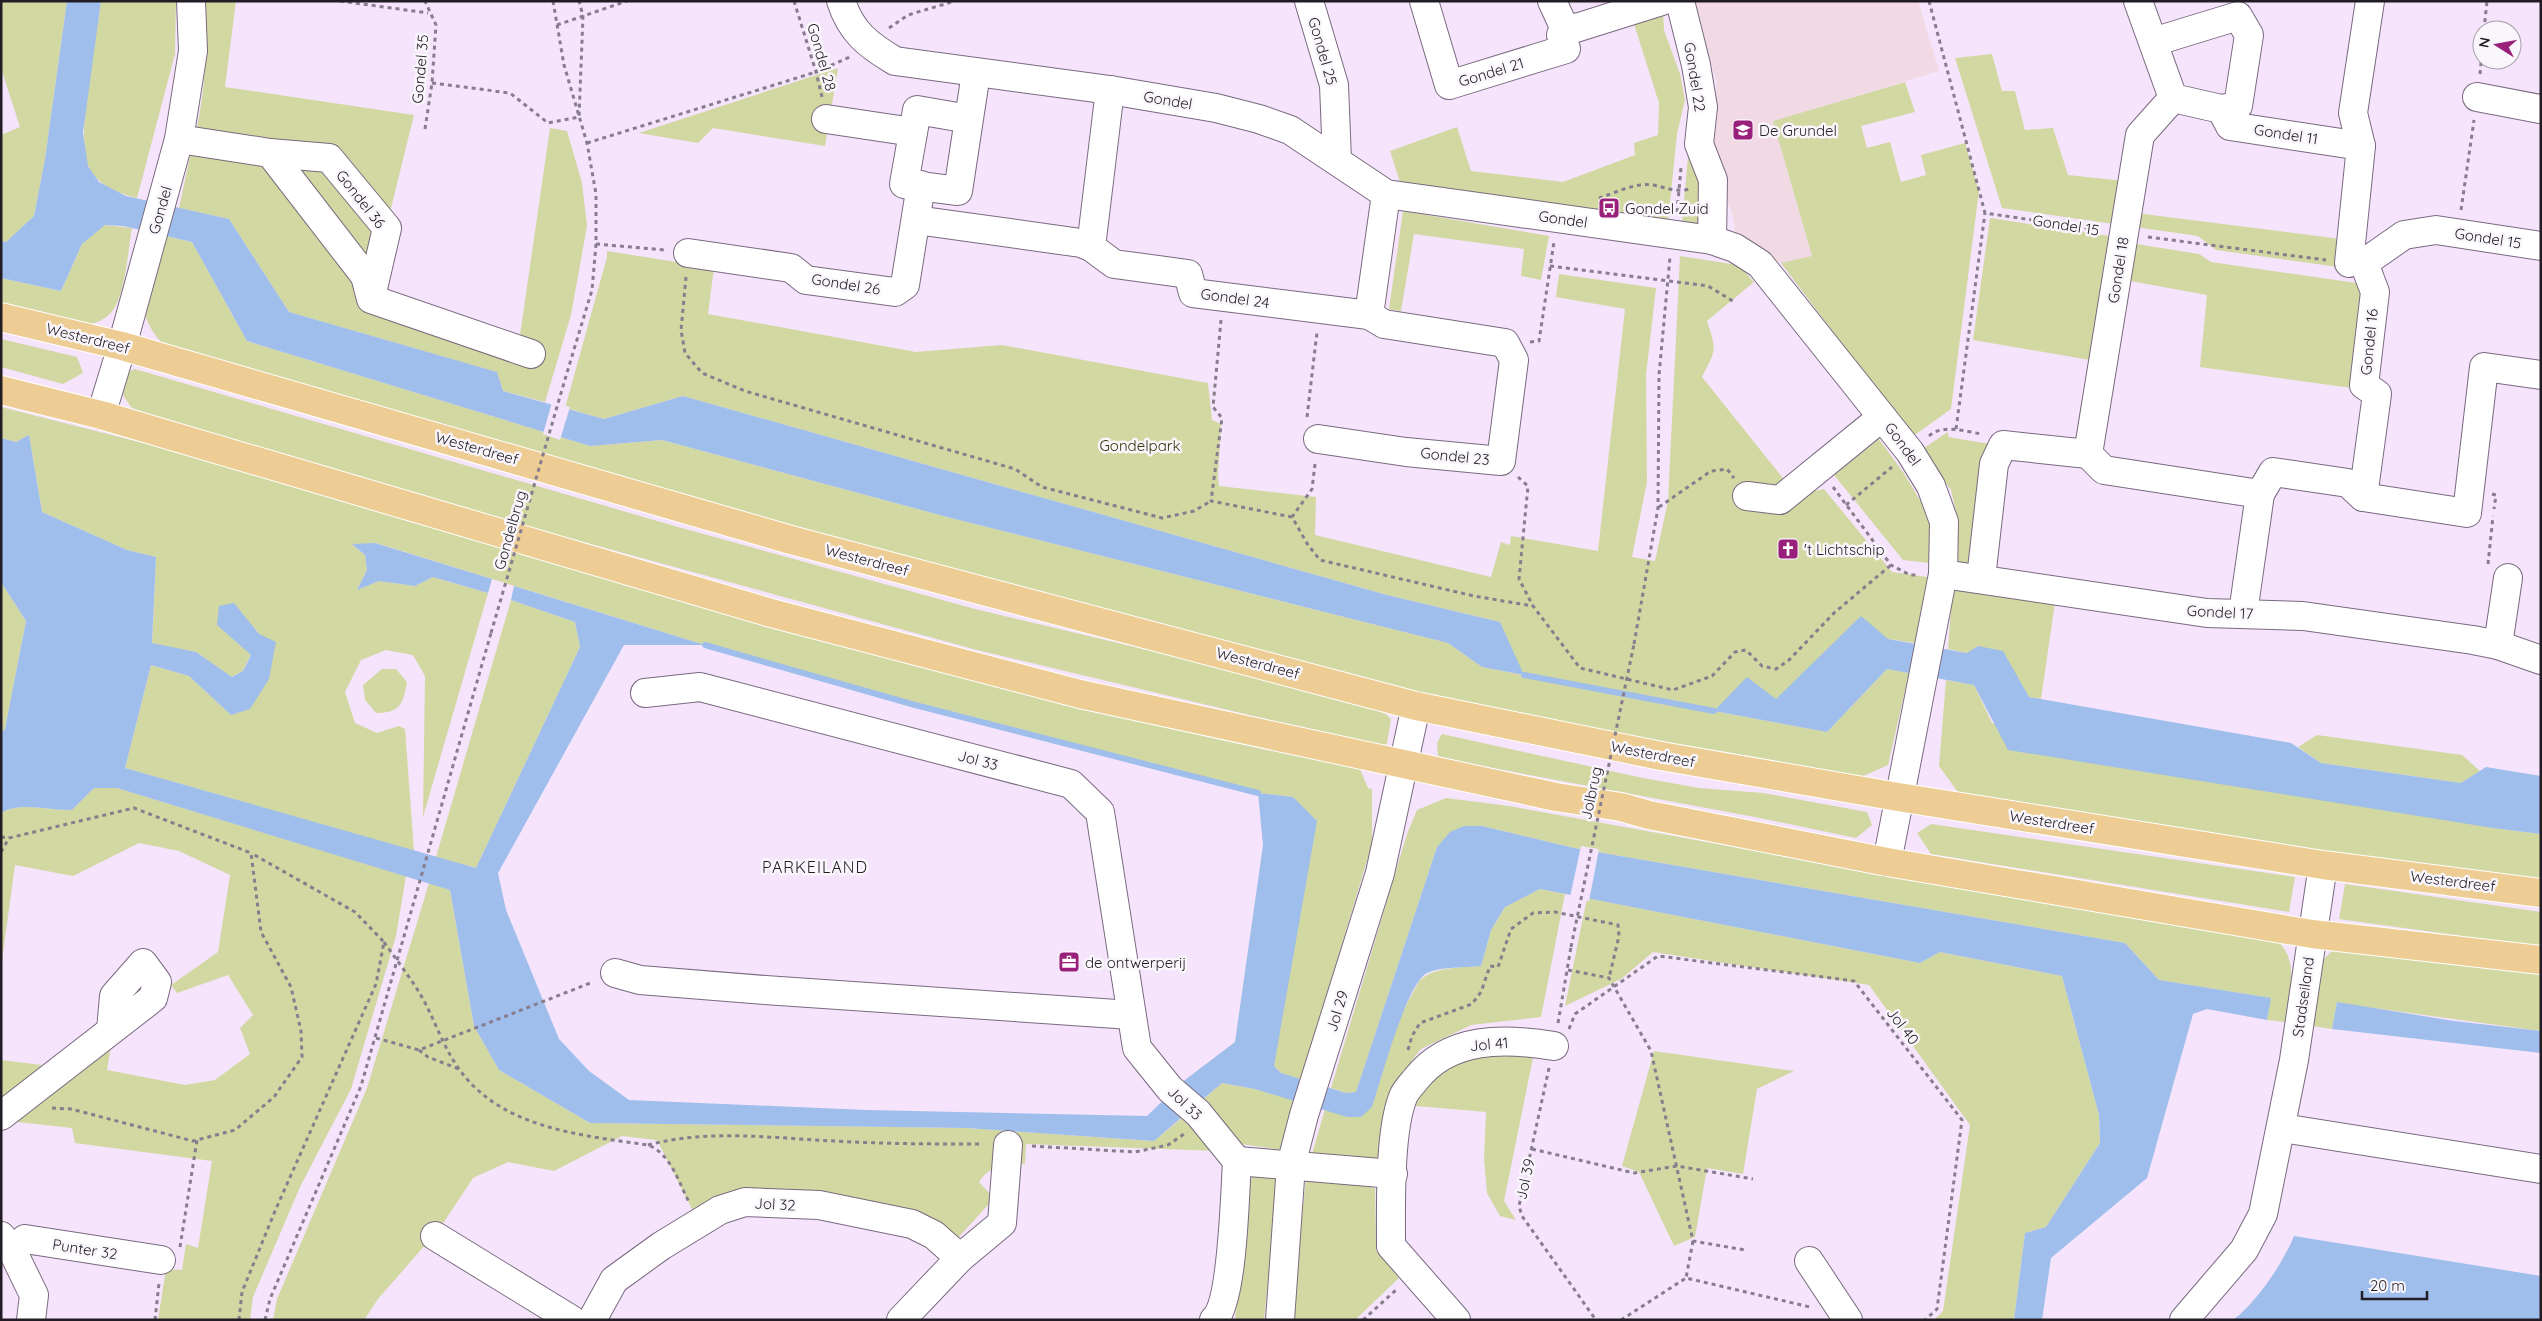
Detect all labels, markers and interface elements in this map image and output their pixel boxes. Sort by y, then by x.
street label: Gondel 25 [1304,15,1342,87]
north arrow [2472,20,2522,70]
street label: Gondel 28 [803,21,841,93]
street label: Gondel 35 [408,34,432,104]
text: N [2474,36,2494,49]
street label: Gondel 22 [1680,41,1710,113]
street label: Gondel 21 [1456,53,1526,91]
street label: Gondel [1142,86,1194,114]
school or university icon: De Grundel [1731,118,1755,142]
street label: Gondel 11 [2253,120,2319,148]
place label: De Grundel [1759,121,1837,140]
street label: Gondel 36 [332,166,390,232]
street label: Gondel [144,184,176,236]
bus stop icon: Gondel Zuid [1597,196,1621,220]
place label: Gondel Zuid [1625,199,1709,218]
street label: Gondel [1537,206,1589,232]
street label: Gondel 15 [2031,210,2101,240]
street label: Gondel 15 [2453,223,2523,253]
street label: Gondel 18 [2103,235,2133,305]
street label: Gondel 26 [810,269,882,299]
street label: Gondel 24 [1199,284,1271,312]
street label: Gondel 16 [2356,308,2382,376]
street label: Westerdreef [44,318,132,358]
street label: Gondel [1881,419,1925,469]
street label: Westerdreef [433,427,521,469]
park label: Gondelpark [1099,436,1181,455]
street label: Gondel 23 [1419,443,1491,469]
street label: Gondelbrug [490,488,530,572]
church icon: 't Lichtschip [1776,537,1800,561]
street label: Westerdreef [823,540,911,580]
place label: 't Lichtschip [1804,540,1885,559]
street label: Gondel 17 [2186,601,2254,623]
street label: Westerdreef [1214,643,1302,683]
street label: Westerdreef [1609,737,1697,772]
street label: Jol 33 [956,746,1000,775]
street label: Jolbrug [1576,765,1606,821]
street label: Westerdreef [2008,806,2096,838]
district label: PARKEILAND [762,857,868,877]
street label: Westerdreef [2409,866,2497,896]
office icon: de ontwerperij [1057,950,1081,974]
place label: de ontwerperij [1085,953,1186,972]
street label: Stadseiland [2288,956,2318,1038]
street label: Jol 29 [1322,988,1352,1034]
street label: Jol 40 [1883,1004,1923,1048]
street label: Jol 41 [1469,1033,1509,1055]
street label: Jol 33 [1164,1082,1206,1124]
street label: Jol 39 [1511,1157,1539,1201]
street label: Jol 32 [754,1193,796,1215]
street label: Punter 32 [51,1234,119,1264]
scale bar [2362,1268,2427,1300]
text: 20 m [2370,1276,2405,1295]

